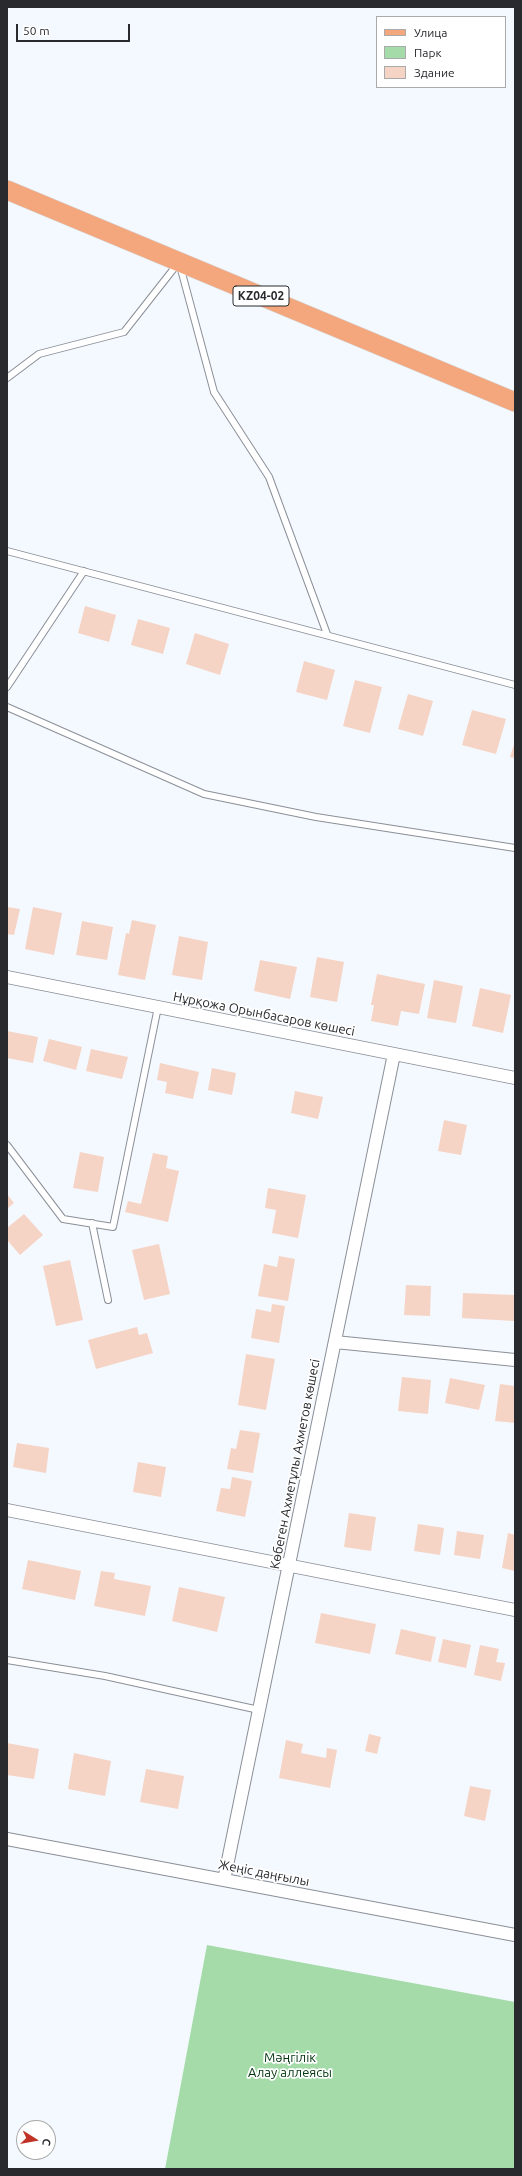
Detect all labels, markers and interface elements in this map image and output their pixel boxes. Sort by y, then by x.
scale bar [18,16,132,42]
legend [376,16,506,88]
text: 50 m [23,24,50,37]
text: Улица [414,26,447,39]
text: Парк [414,46,442,59]
text: Здание [414,66,455,79]
road number: KZ04-02 [233,286,289,306]
street label: Нұрқожа Орынбасаров көшесі [172,989,356,1039]
street label: Көбеген Ахметұлы Ахметов көшесі [267,1358,323,1570]
street label: Жеңіс даңғылы [217,1857,311,1889]
park label: Мәңгілік Алау аллеясы [248,2050,332,2081]
north arrow [16,2120,56,2160]
text: С [40,2138,53,2147]

